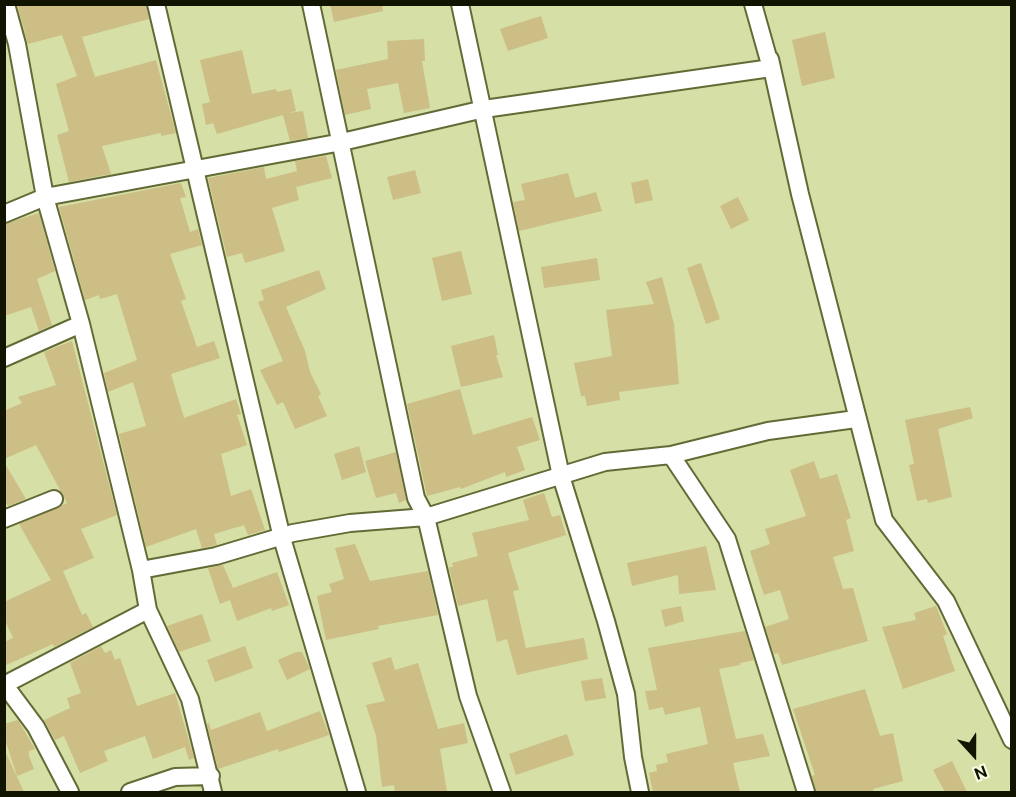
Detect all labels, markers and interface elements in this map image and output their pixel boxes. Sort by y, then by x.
north arrow [944,725,1004,785]
text: N [971,761,990,783]

